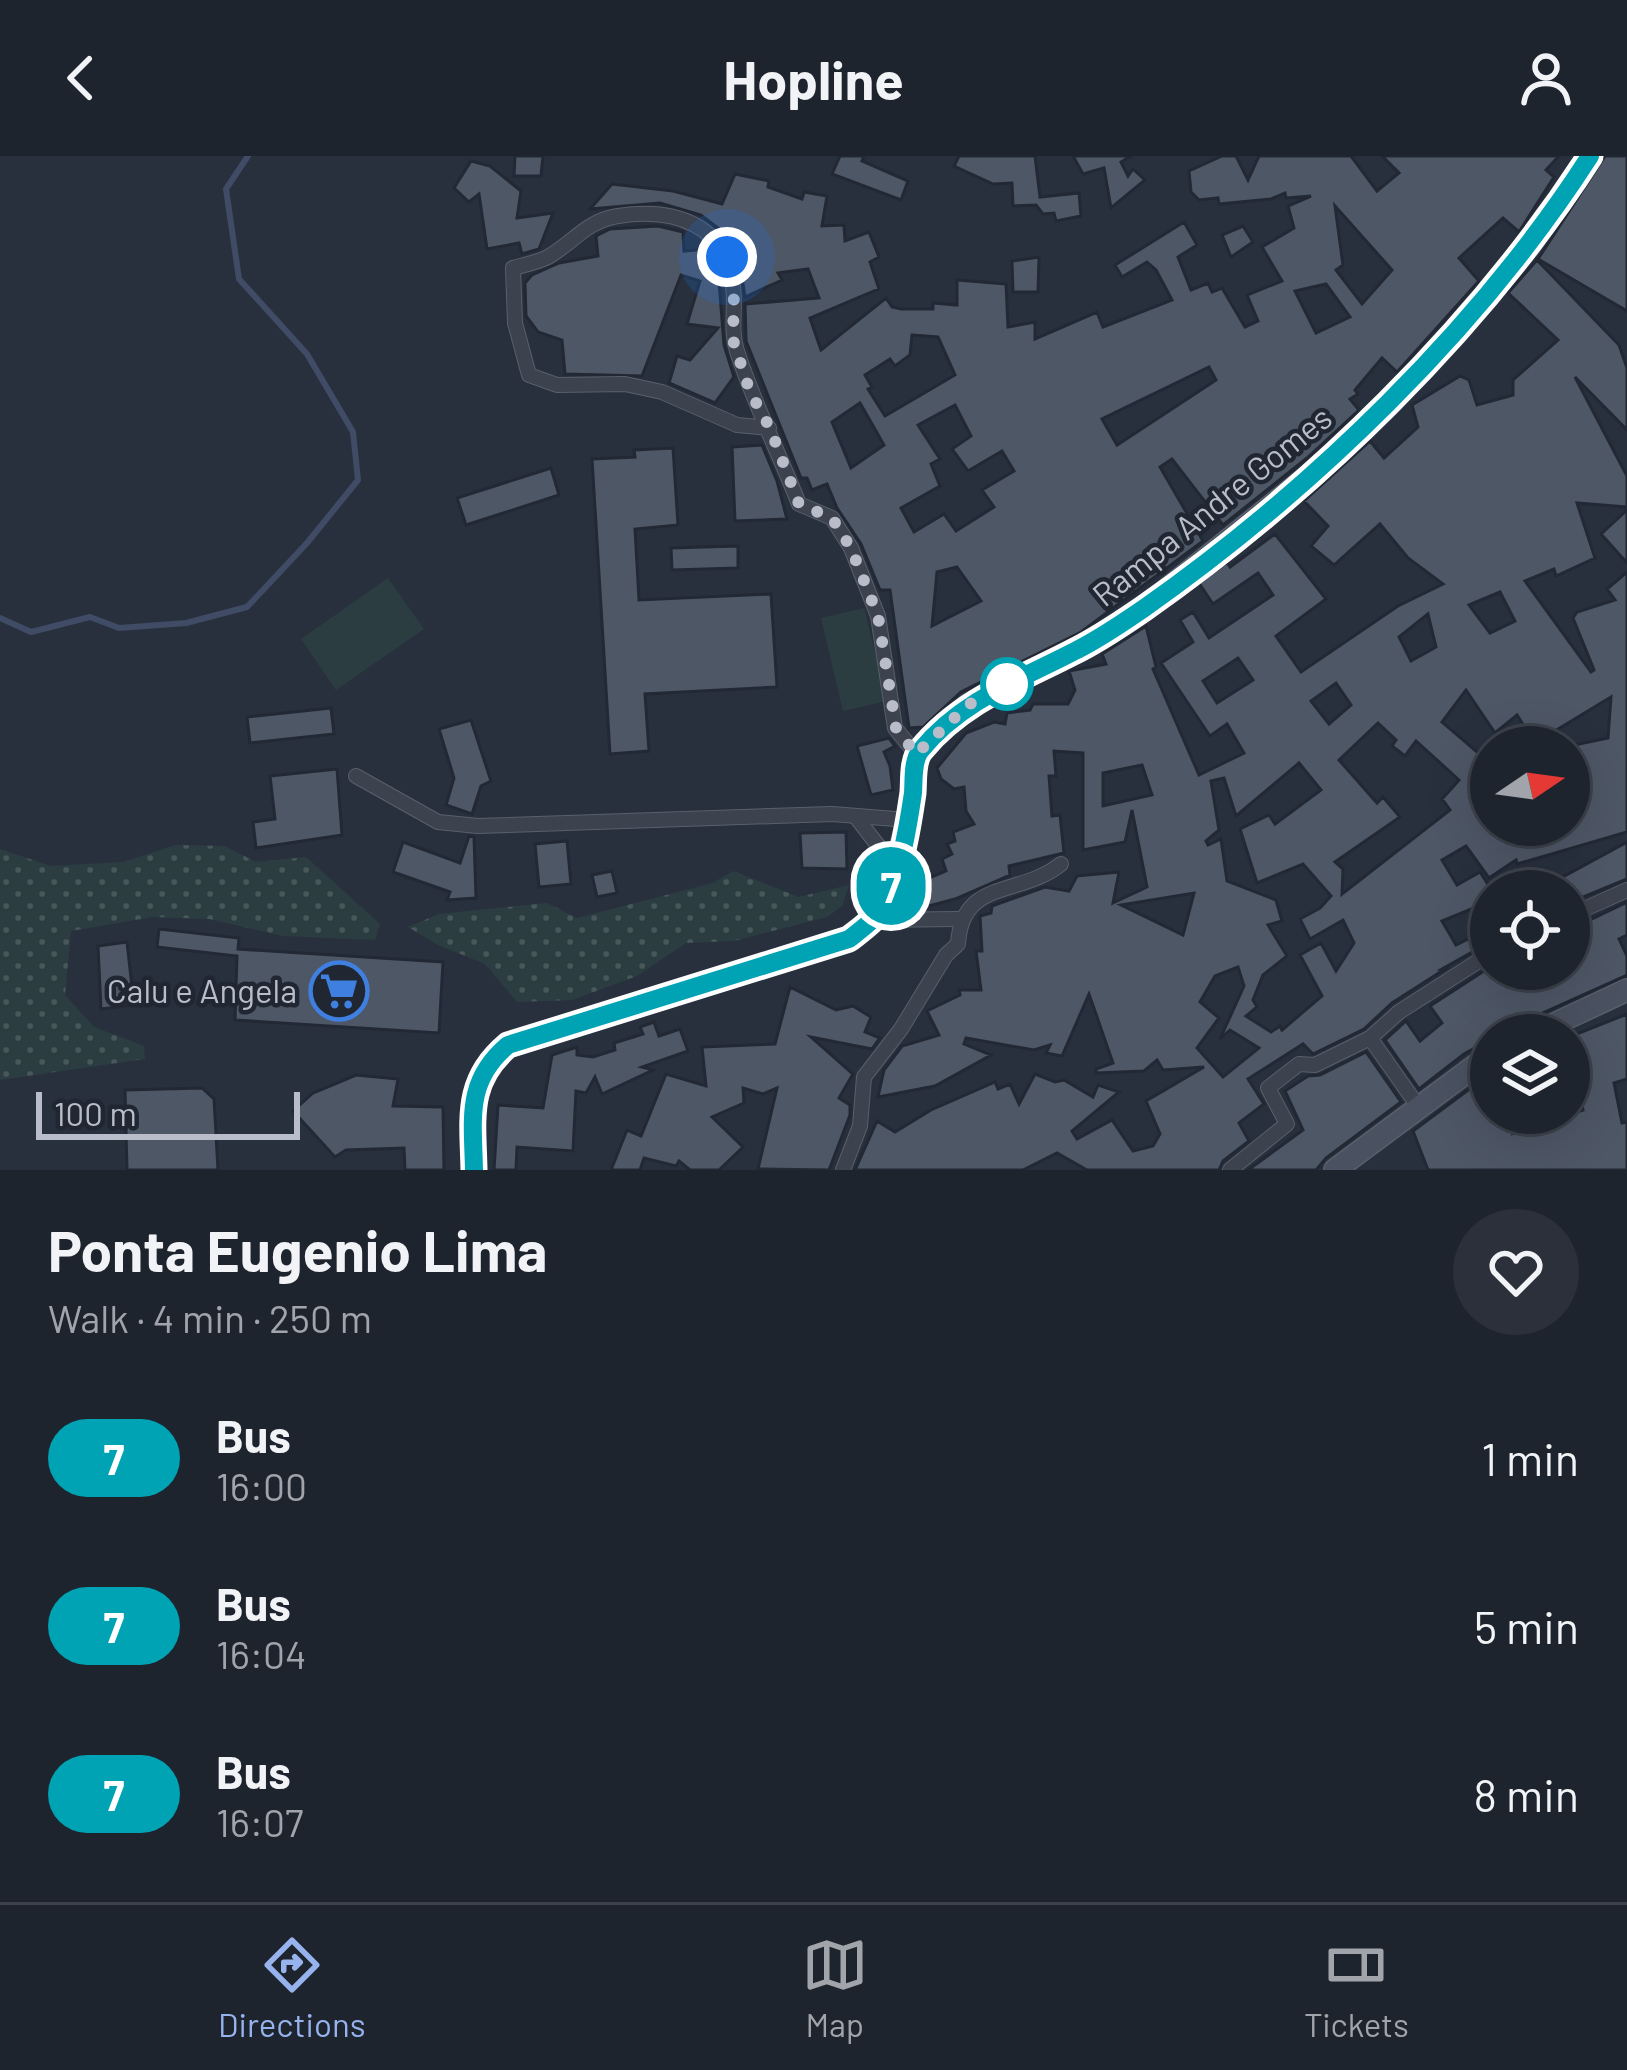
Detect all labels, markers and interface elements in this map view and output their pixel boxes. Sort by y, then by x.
icon: back [48,45,114,111]
icon: person [1513,45,1579,111]
text: Hopline [723,46,904,111]
your location [697,227,757,287]
street label: Rampa Andre Gomes [1084,397,1339,614]
unlabelled marker [982,659,1032,709]
north arrow [1470,726,1590,846]
map controls [1470,726,1590,1134]
line badge: 7 [852,847,930,925]
text: 7 [881,861,901,911]
button: locate [1470,870,1590,990]
supermarket icon: Calu e Angela [308,960,370,1022]
place label: Calu e Angela [107,970,297,1010]
button: layers [1470,1014,1590,1134]
scale bar [36,1086,300,1139]
text: 100 m [54,1093,137,1133]
button: heart [1453,1209,1579,1335]
text: Ponta Eugenio Lima [48,1215,547,1283]
text: Walk · 4 min · 250 m [48,1294,372,1341]
text: Bus [216,1408,291,1462]
text: 1 min [1481,1431,1579,1485]
text: 7 [104,1433,124,1483]
text: 16:00 [216,1462,307,1509]
text: Bus [216,1576,291,1630]
text: 5 min [1474,1599,1579,1653]
text: 7 [104,1601,124,1651]
text: 16:04 [216,1630,306,1677]
text: Bus [216,1744,291,1798]
text: 8 min [1474,1767,1579,1821]
text: 7 [104,1769,124,1819]
text: 16:07 [216,1798,303,1845]
tab: Directions [218,1932,366,2044]
tab: Map [802,1932,868,2044]
tab: Tickets [1304,1932,1409,2044]

